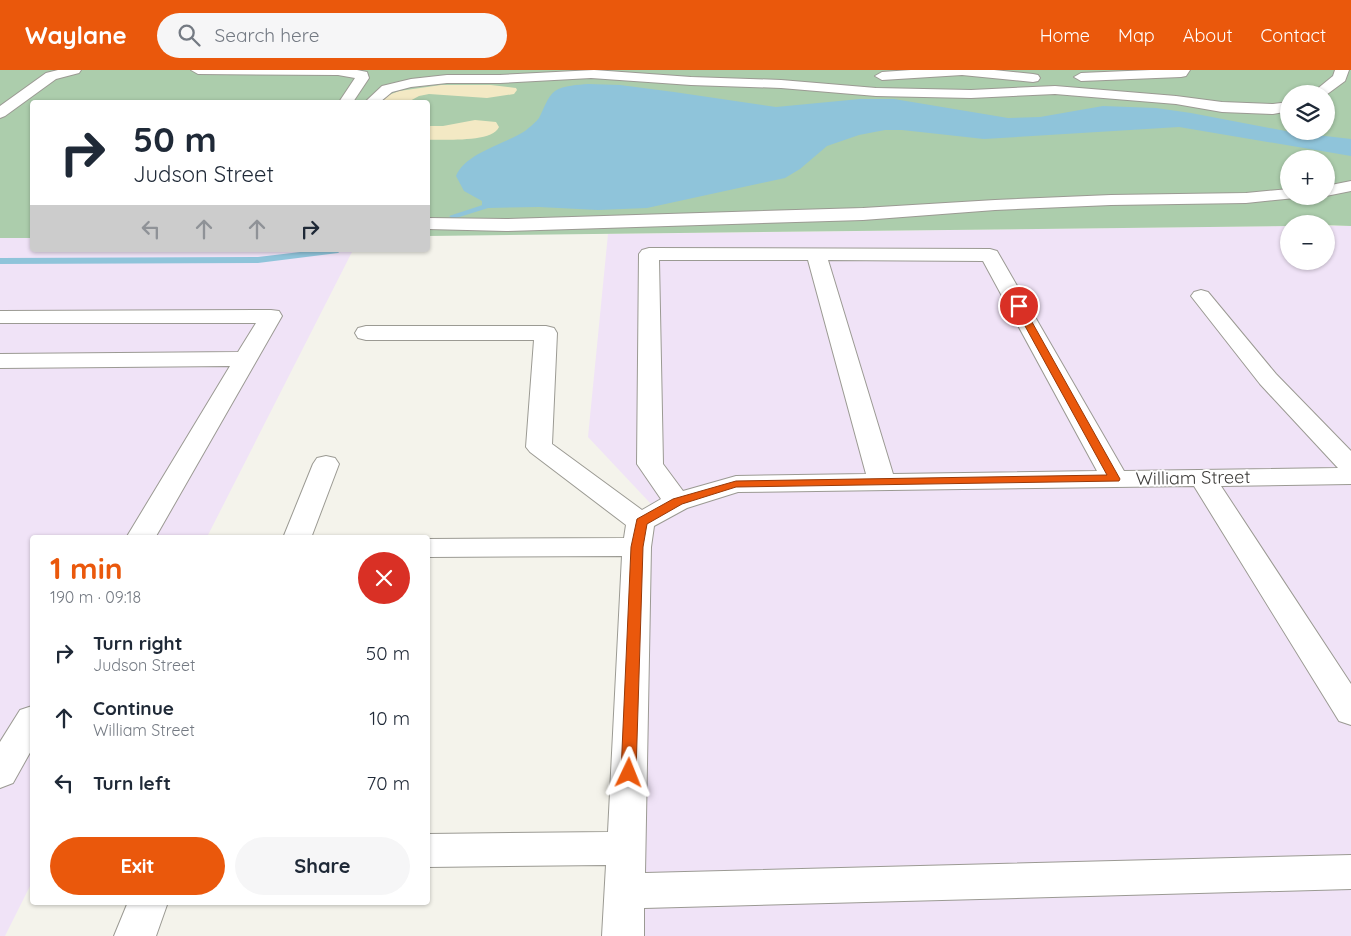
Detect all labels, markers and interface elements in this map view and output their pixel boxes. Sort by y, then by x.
search box [157,13,507,58]
text: Waylane [25,20,127,50]
icon: search [175,21,203,49]
text: Search here [215,23,319,47]
text: Home [1040,24,1090,47]
text: Map [1118,24,1155,47]
text: About [1183,24,1233,47]
text: Contact [1261,24,1326,47]
map controls [1280,85,1335,270]
button: layers [1280,85,1335,140]
text: 50 m [133,117,217,161]
icon: right [50,120,115,185]
button: + [1280,150,1335,205]
text: Judson Street [133,160,274,188]
icon: left [137,215,165,243]
icon: ahead [190,215,218,243]
icon: ahead [243,215,271,243]
icon: right [296,215,324,243]
button: − [1280,215,1335,270]
pin [998,285,1040,327]
icon: arrive [1005,292,1033,320]
street label: William Street [1135,465,1251,490]
text: 1 min [50,549,123,587]
button: close [358,552,410,604]
text: 190 m · 09:18 [50,587,141,607]
text: Turn right [93,631,182,655]
icon: right [50,639,78,667]
text: 50 m [366,641,410,665]
text: Judson Street [93,655,195,675]
text: Continue [93,696,174,720]
icon: ahead [50,704,78,732]
text: 10 m [369,706,410,730]
text: William Street [93,720,195,740]
position arrow [602,746,654,798]
icon: left [50,769,78,797]
text: Turn left [93,771,171,795]
text: 70 m [366,771,410,795]
button: Exit [50,837,225,895]
button: Share [235,837,410,895]

